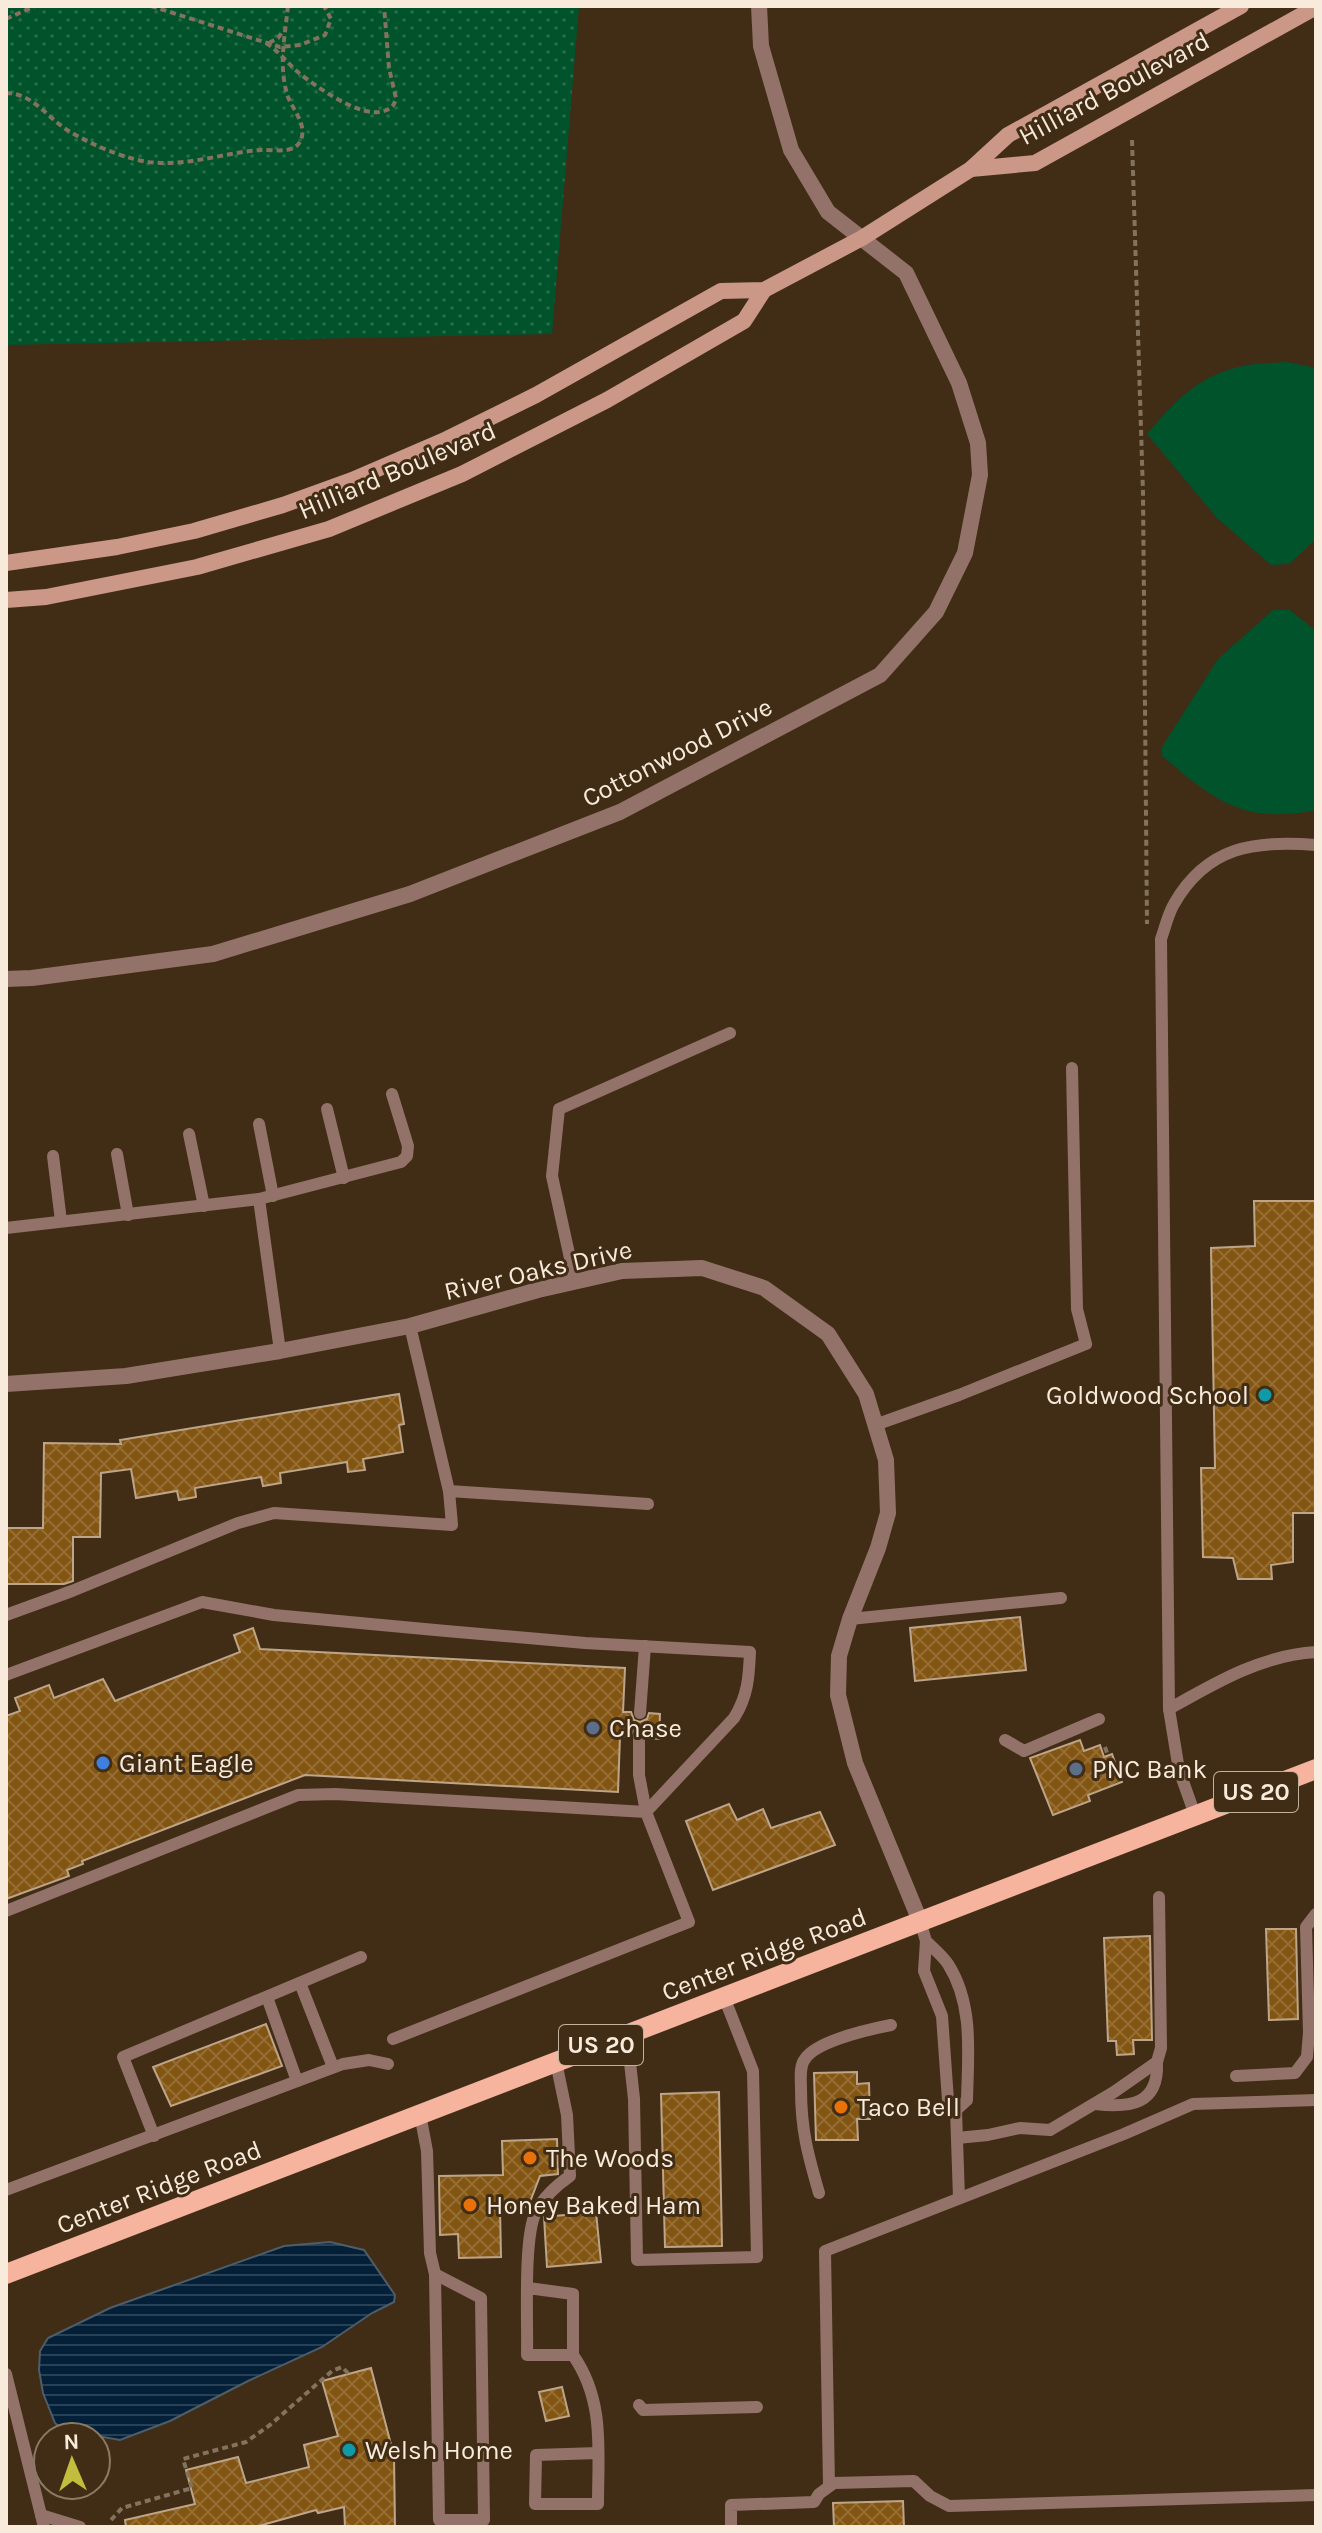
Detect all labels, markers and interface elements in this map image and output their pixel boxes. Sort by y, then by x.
street label: Hilliard Boulevard [1014,25,1215,152]
street label: Hilliard Boulevard [294,415,501,526]
street label: Cottonwood Drive [577,691,777,814]
street label: River Oaks Drive [441,1234,635,1307]
place label: Goldwood School [1046,1380,1249,1411]
marker: Goldwood School [1256,1386,1274,1404]
place label: Chase [609,1713,682,1744]
marker: Chase [584,1719,602,1737]
place label: Giant Eagle [119,1748,254,1779]
marker: Giant Eagle [94,1754,112,1772]
place label: PNC Bank [1092,1754,1207,1785]
marker: PNC Bank [1067,1760,1085,1778]
road number: US 20 [1214,1772,1298,1812]
street label: Center Ridge Road [657,1901,871,2008]
road number: US 20 [559,2025,643,2065]
place label: Taco Bell [857,2092,960,2123]
marker: Taco Bell [832,2098,850,2116]
street label: Center Ridge Road [52,2134,266,2241]
place label: The Woods [546,2143,674,2174]
marker: The Woods [521,2149,539,2167]
place label: Honey Baked Ham [486,2190,701,2221]
marker: Honey Baked Ham [461,2196,479,2214]
north arrow [32,2421,112,2501]
text: N [63,2429,80,2455]
place label: Welsh Home [365,2435,513,2466]
marker: Welsh Home [340,2441,358,2459]

